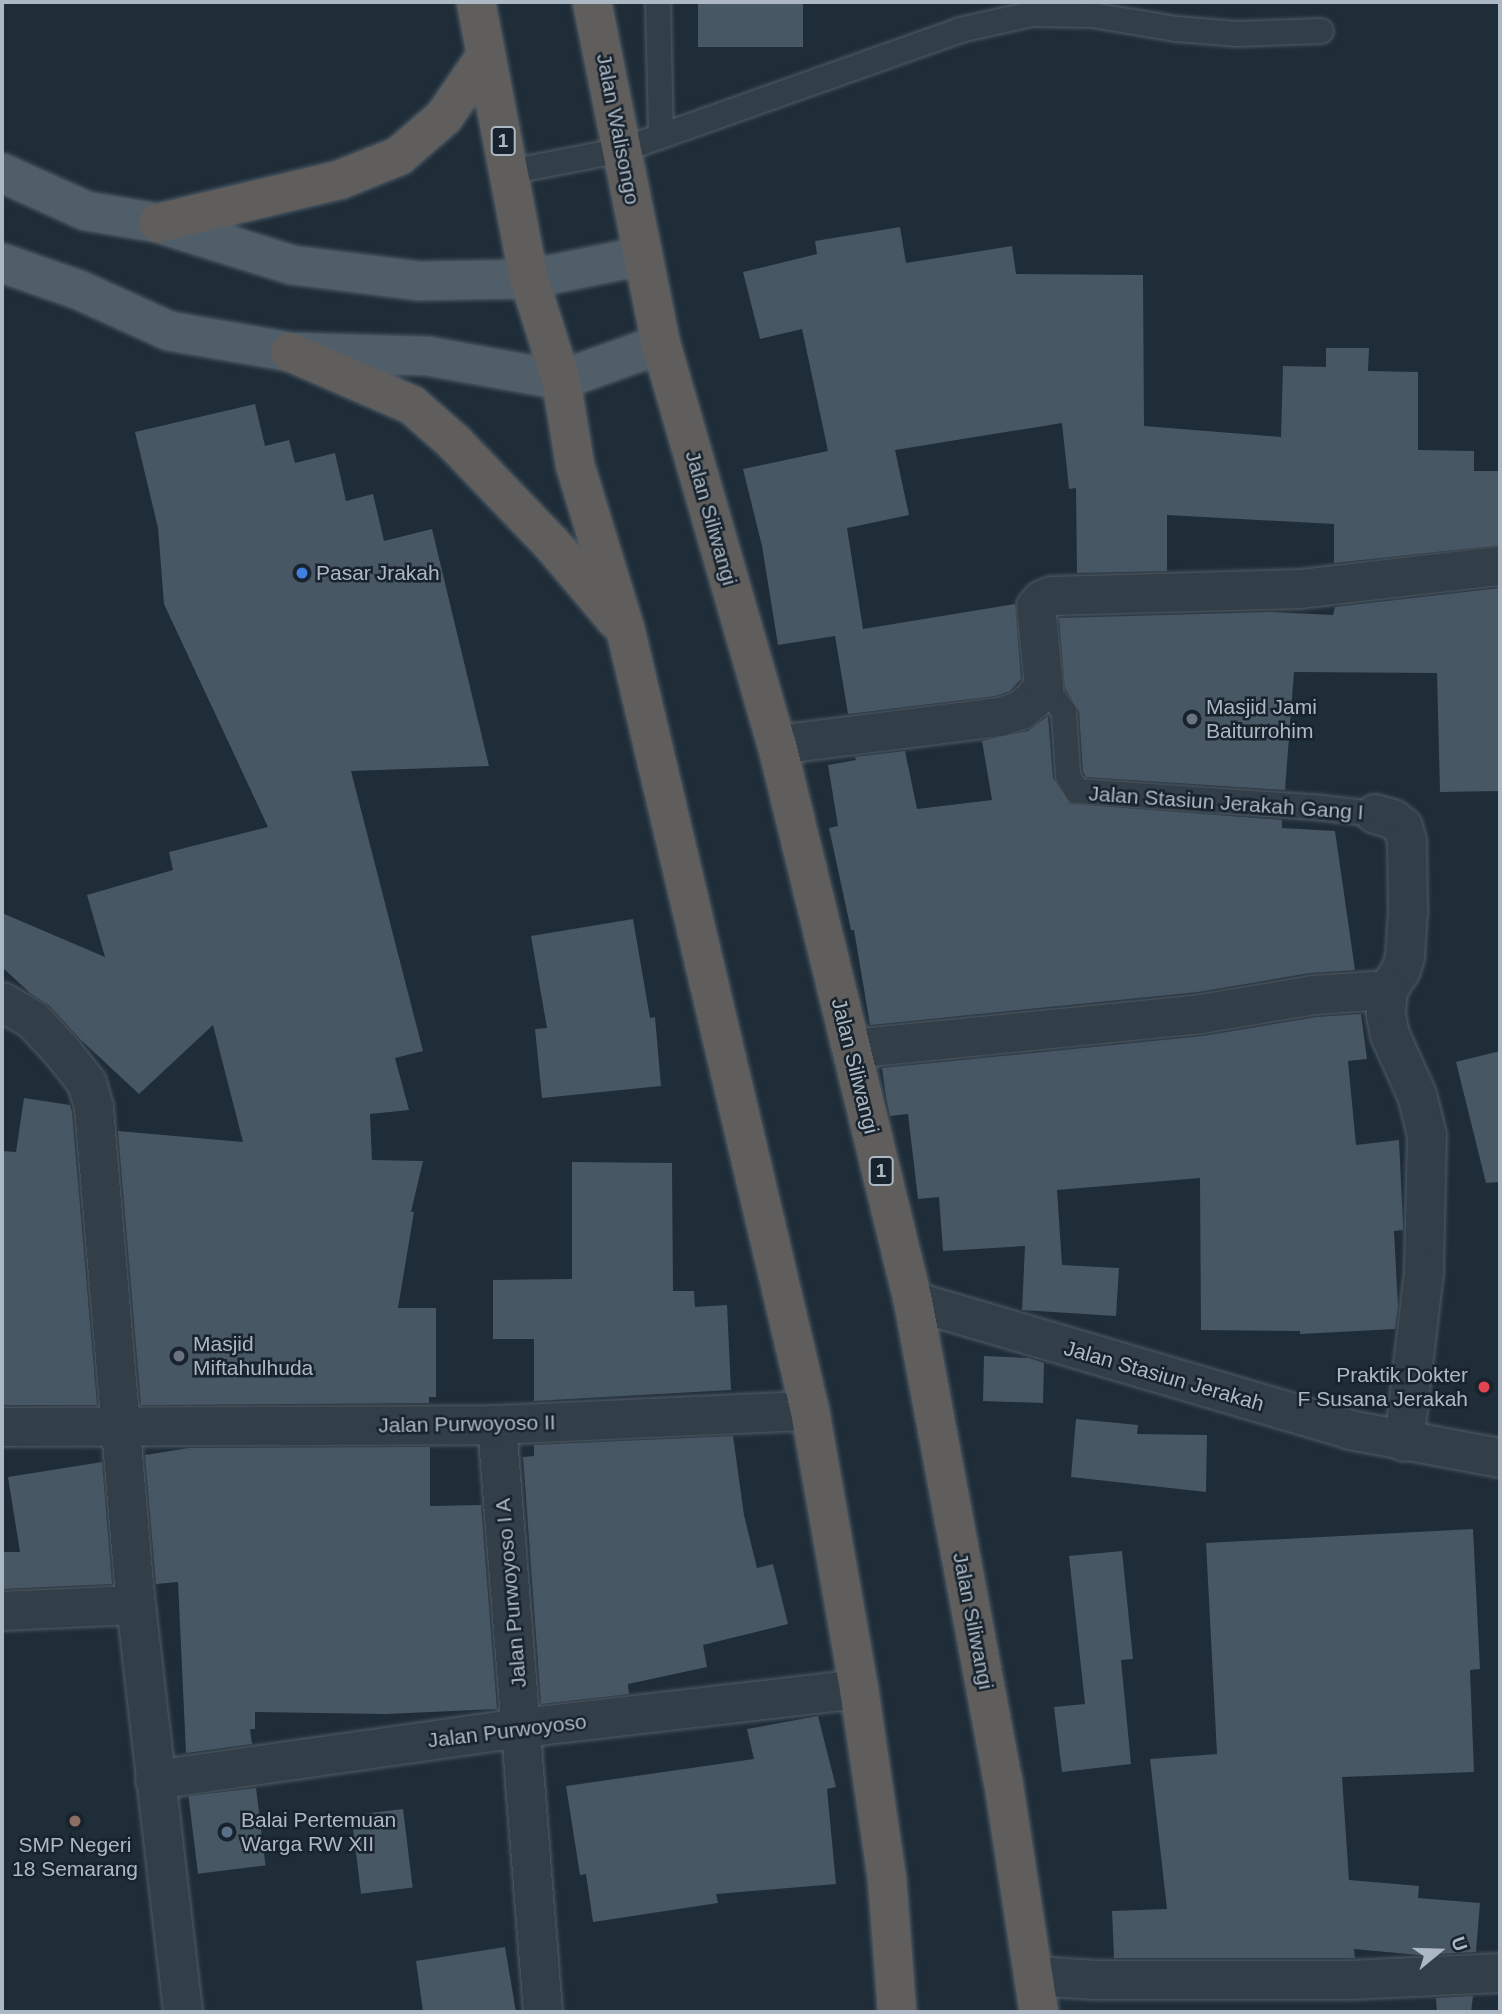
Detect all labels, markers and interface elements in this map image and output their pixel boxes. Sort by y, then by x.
street label: Jalan Walisongo [591,51,645,207]
road number: 1 [489,125,517,156]
street label: Jalan Siliwangi [680,448,742,588]
place label: Pasar Jrakah [316,560,440,586]
marker: Pasar Jrakah [294,565,310,581]
place label: Masjid Jami Baiturrohim [1206,694,1317,744]
marker: Masjid Jami Baiturrohim [1184,711,1200,727]
street label: Jalan Stasiun Jerakah Gang I [1088,781,1364,825]
street label: Jalan Siliwangi [826,996,884,1136]
road number: 1 [867,1156,895,1186]
place label: Masjid Miftahulhuda [193,1331,313,1381]
street label: Jalan Stasiun Jerakah [1061,1335,1267,1417]
marker: Masjid Miftahulhuda [171,1348,187,1364]
place label: Praktik Dokter F Susana Jerakah [1298,1362,1468,1412]
marker: Praktik Dokter F Susana Jerakah [1474,1377,1494,1397]
street label: Jalan Purwoyoso II [378,1410,556,1438]
street label: Jalan Purwoyoso I A [490,1497,532,1689]
street label: Jalan Siliwangi [947,1550,999,1692]
street label: Jalan Purwoyoso [426,1709,588,1753]
place label: Balai Pertemuan Warga RW XII [241,1807,396,1857]
marker: SMP Negeri 18 Semarang [67,1813,83,1829]
marker: Balai Pertemuan Warga RW XII [219,1824,235,1840]
place label: SMP Negeri 18 Semarang [12,1832,138,1882]
north arrow [1404,1916,1474,1986]
text: U [1447,1934,1471,1954]

